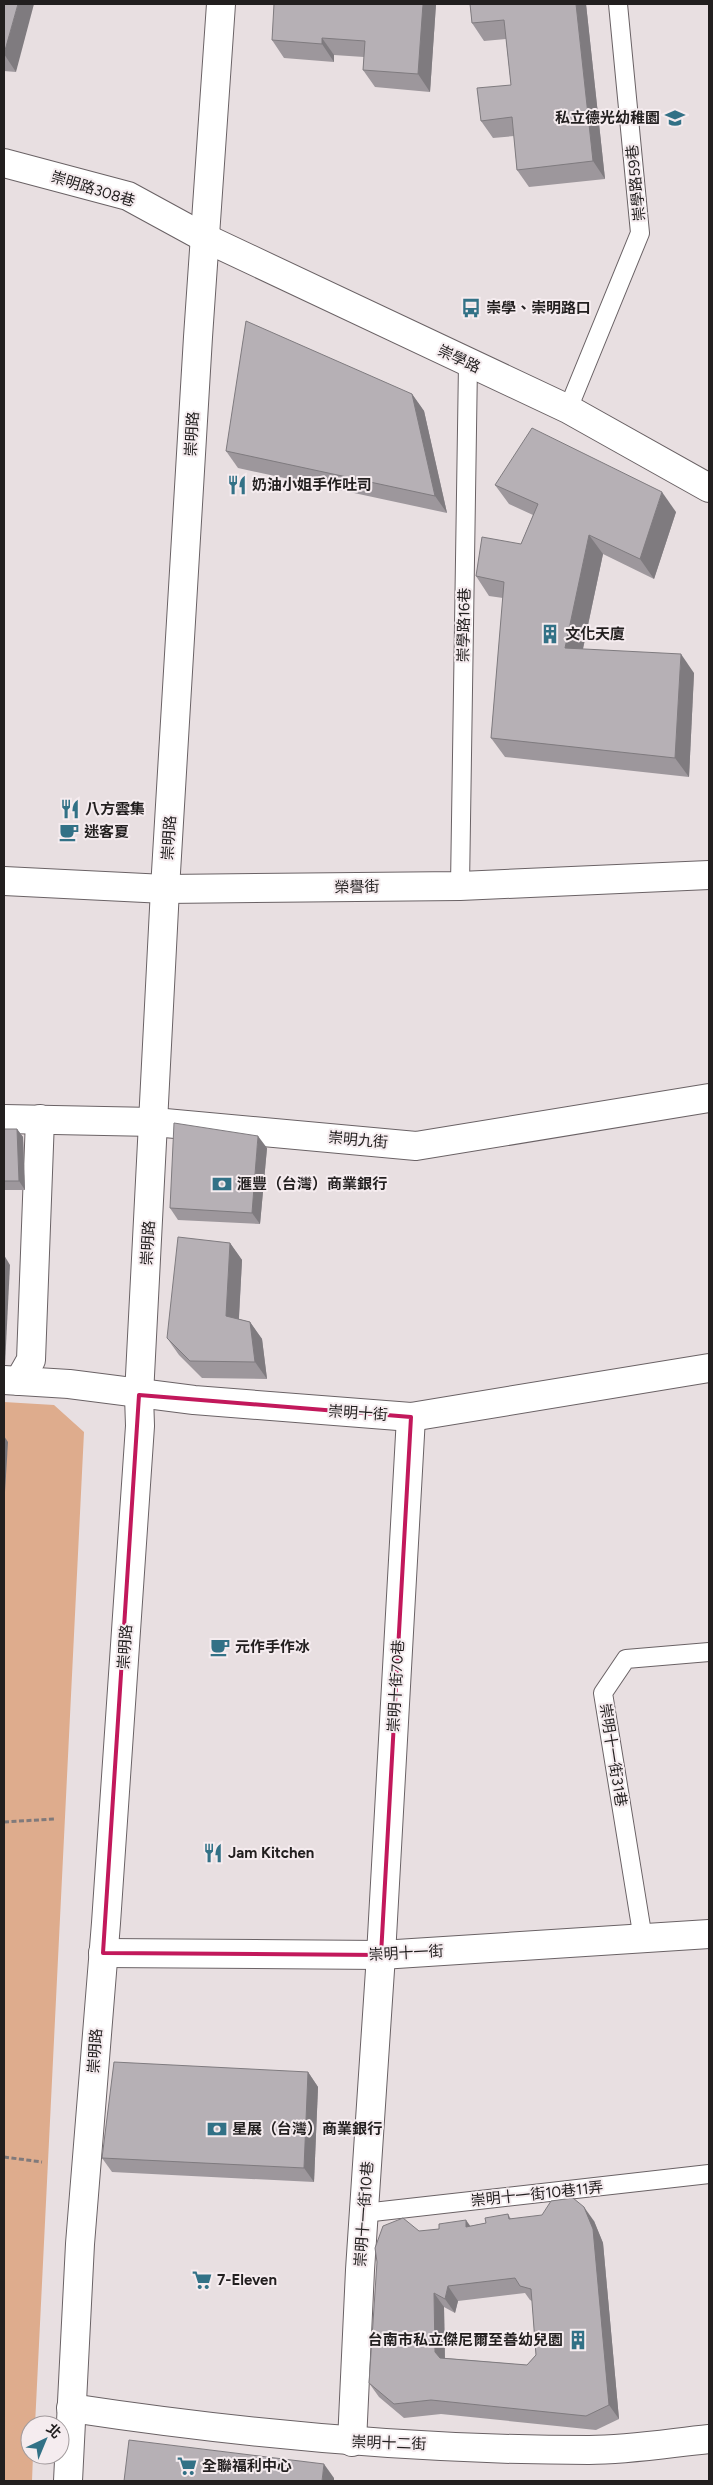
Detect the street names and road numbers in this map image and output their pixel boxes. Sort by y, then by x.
street label: 崇學路59巷 [623,144,649,222]
street label: 崇明路308巷 [49,168,137,210]
street label: 崇學路 [435,341,483,377]
street label: 崇明路 [182,411,202,457]
street label: 崇學路16巷 [454,588,474,662]
street label: 崇明路 [158,815,180,861]
street label: 榮譽街 [334,878,380,896]
street label: 崇明九街 [327,1128,389,1152]
street label: 崇明路 [138,1220,158,1266]
street label: 崇明十街 [327,1402,389,1424]
street label: 崇明路 [114,1624,136,1670]
street label: 崇明十街70巷 [385,1639,407,1733]
street label: 崇明十一街31巷 [596,1702,630,1808]
street label: 崇明十一街 [368,1942,444,1964]
street label: 崇明路 [84,2028,106,2074]
street label: 崇明十一街10巷 [351,2161,377,2267]
street label: 崇明十一街10巷11弄 [470,2178,604,2210]
street label: 崇明十二街 [351,2433,427,2453]

